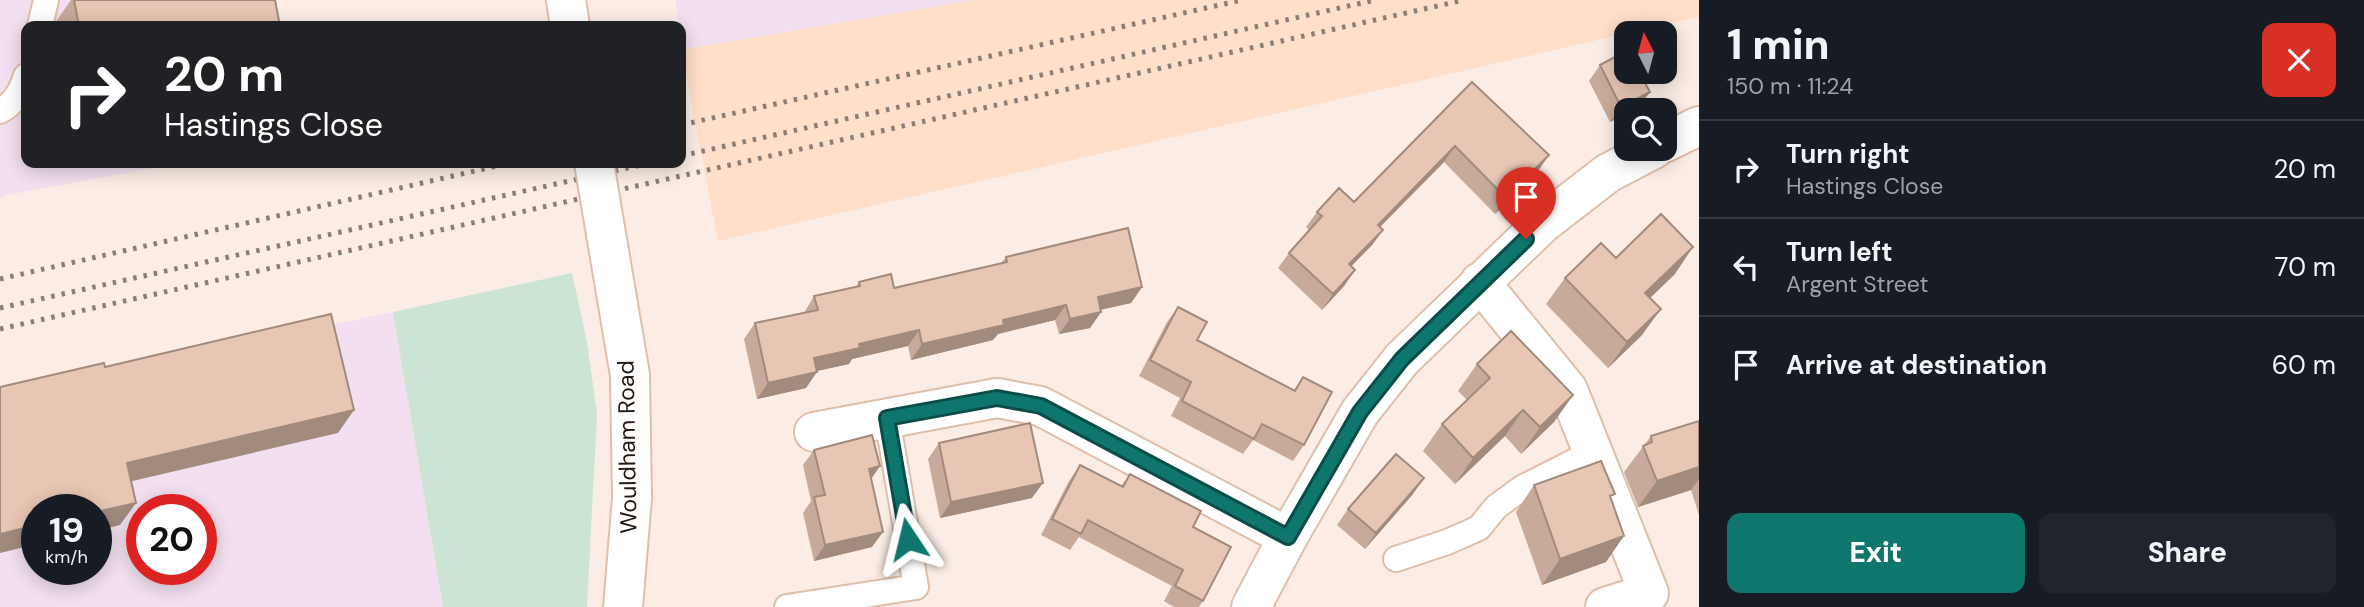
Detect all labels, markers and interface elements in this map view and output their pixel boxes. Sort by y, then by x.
text: 1 min [1727,17,1830,72]
north arrow [1614,21,1676,84]
map controls [1614,21,1677,161]
button: close [2262,23,2336,97]
text: 20 m [164,42,284,106]
icon: right [49,49,140,140]
text: 150 m · 11:24 [1727,71,1853,101]
button: search [1614,98,1677,161]
text: Hastings Close [164,104,383,146]
text: Turn right [1786,137,1910,171]
icon: right [1727,150,1765,188]
text: 20 m [2273,152,2336,186]
pin [1496,167,1556,239]
text: Hastings Close [1786,171,1943,201]
icon: arrive [1507,178,1545,216]
text: Turn left [1786,235,1893,269]
icon: left [1727,248,1765,286]
text: 70 m [2275,250,2336,284]
text: Argent Street [1786,269,1928,299]
icon: arrive [1727,346,1765,384]
text: Arrive at destination [1786,348,2047,382]
text: 60 m [2272,348,2336,382]
street label: Wouldham Road [610,360,644,534]
speed limit sign: 20 [126,494,217,585]
position arrow [871,502,945,576]
text: 19 [49,507,84,553]
button: Exit [1727,513,2025,593]
button: Share [2039,513,2336,593]
text: km/h [45,545,88,569]

